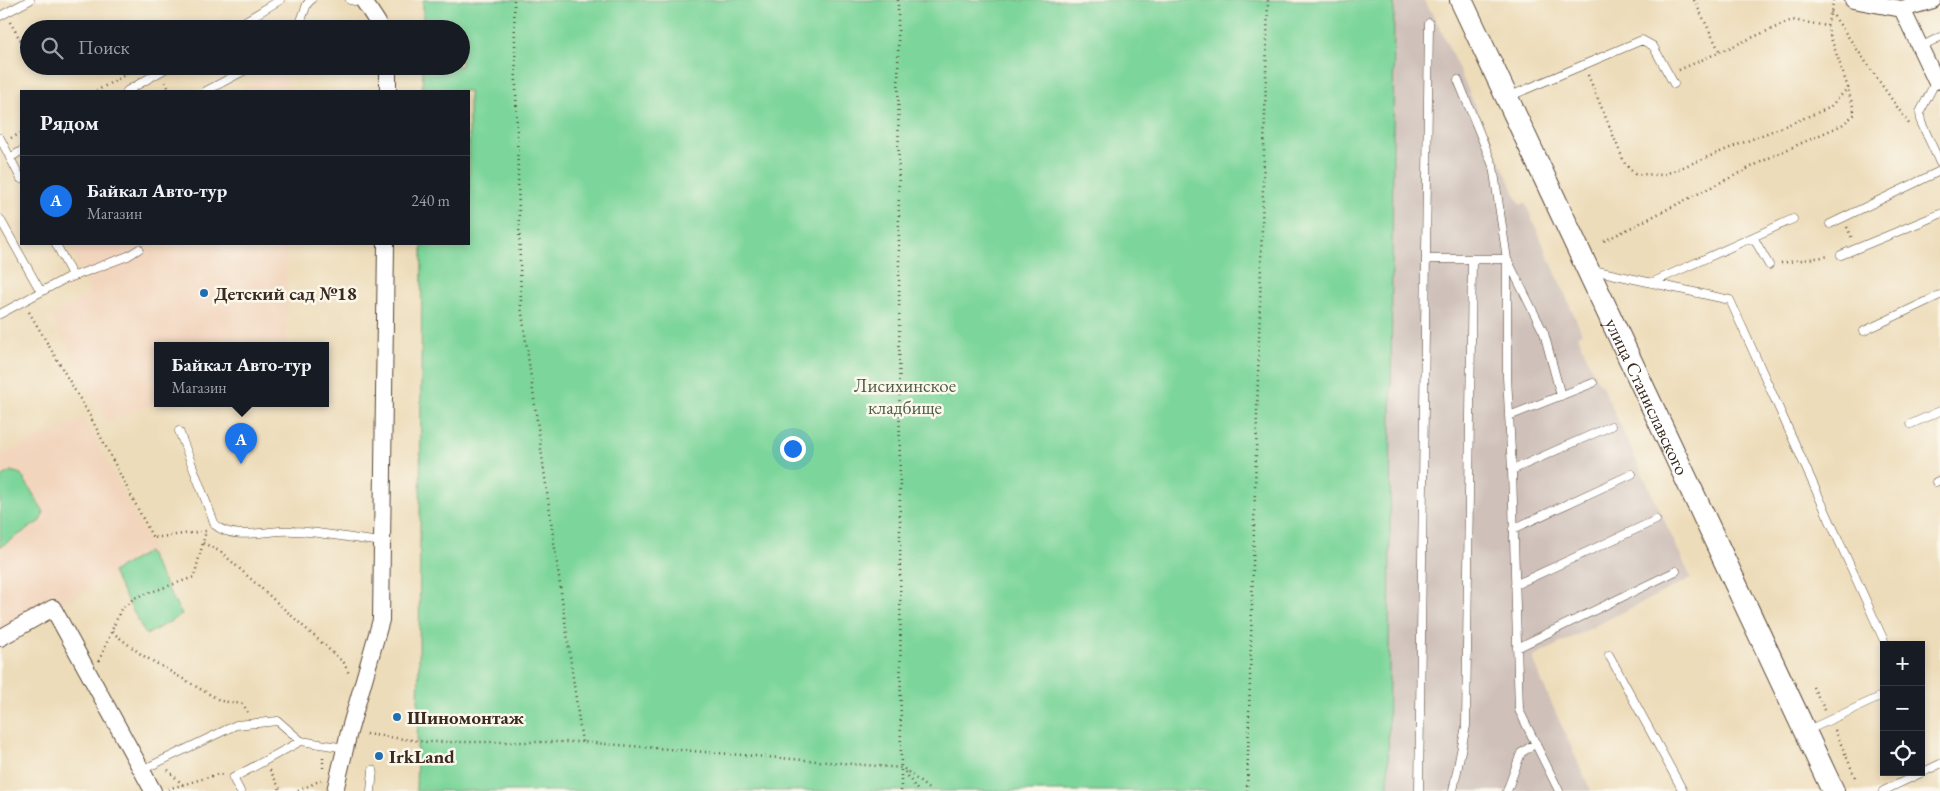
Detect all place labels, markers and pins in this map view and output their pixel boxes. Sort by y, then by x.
place label: Детский сад №18 [214,281,357,306]
marker: Детский сад №18 [198,287,210,299]
pin: A [225,423,257,464]
place label: Шиномонтаж [407,705,525,730]
marker: Шиномонтаж [391,711,403,723]
place label: IrkLand [389,744,455,769]
marker: IrkLand [373,750,385,762]

